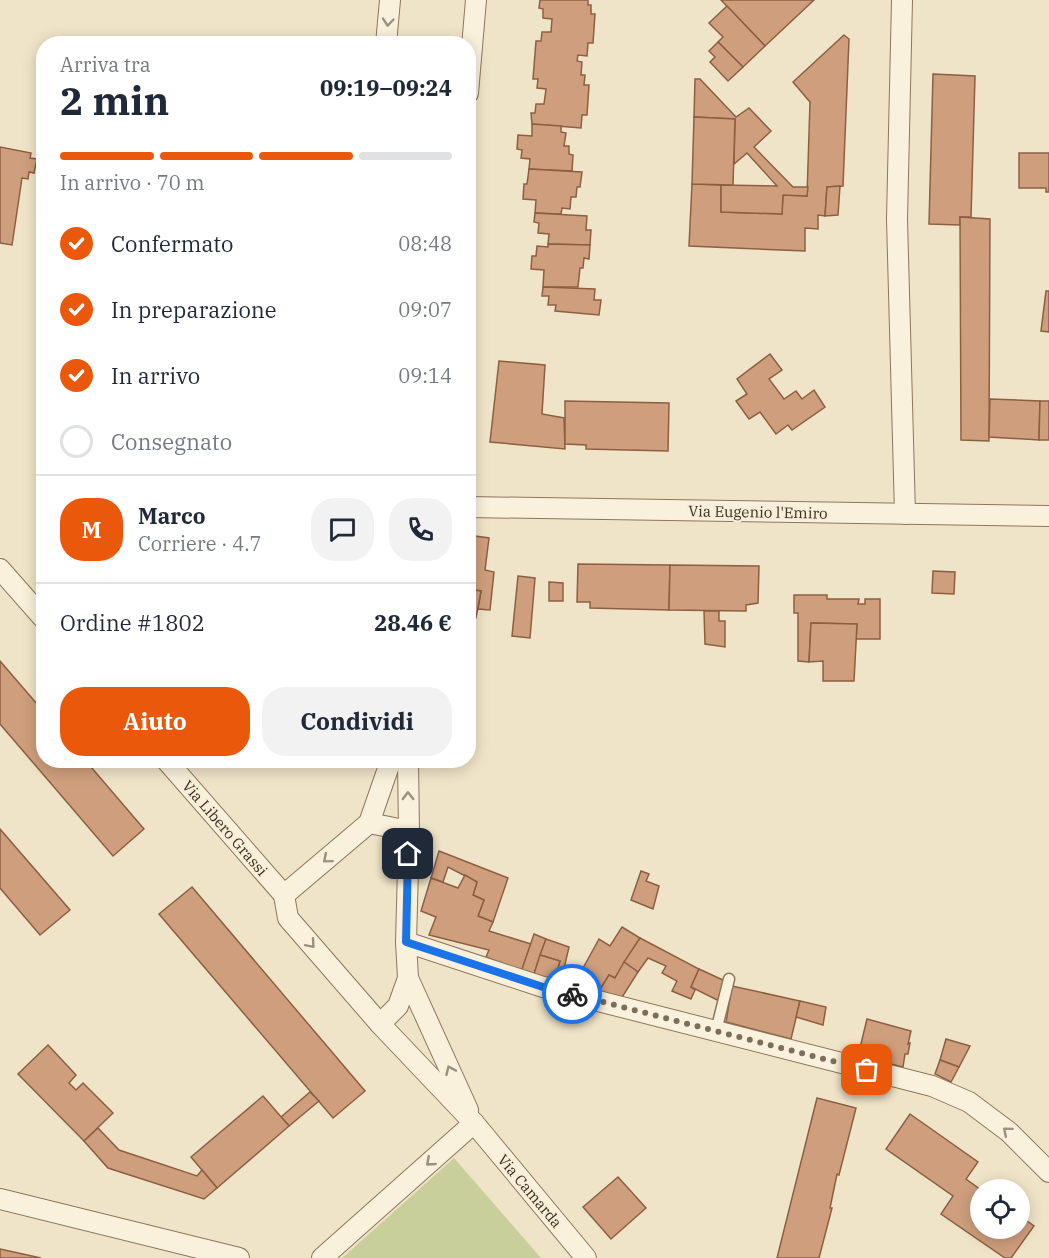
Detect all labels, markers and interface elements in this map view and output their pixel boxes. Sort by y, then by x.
one-way arrow [382,17,395,26]
text: Arriva tra [60,51,151,78]
text: 09:19–09:24 [320,73,452,102]
text: 2 min [60,75,169,126]
text: In arrivo · 70 m [60,169,205,196]
icon: check [60,227,93,260]
text: Confermato [111,229,233,258]
text: 08:48 [398,230,452,257]
icon: check [60,293,93,326]
text: In preparazione [111,295,277,324]
text: 09:07 [398,296,452,323]
icon: check [60,359,93,392]
text: In arrivo [111,361,200,390]
text: 09:14 [398,362,452,389]
text: Consegnato [111,427,232,456]
button: chat [311,498,374,561]
button: phone [389,498,452,561]
text: Marco [138,501,206,530]
street label: Via Eugenio l'Emiro [688,501,828,523]
text: M [82,515,101,544]
text: Corriere · 4.7 [138,530,262,557]
text: Ordine #1802 [60,608,205,637]
text: 28.46 € [374,608,452,637]
button: Aiuto [60,687,250,756]
button: Condividi [262,687,452,756]
street label: Via Libero Grassi [178,776,272,880]
one-way arrow [402,791,414,800]
pin [382,828,433,879]
icon: home [391,837,424,870]
one-way arrow [323,852,334,863]
one-way arrow [304,938,315,948]
courier [542,964,602,1024]
icon: bike [556,978,589,1011]
pin [841,1044,892,1095]
icon: bag [850,1053,883,1086]
one-way arrow [445,1066,457,1077]
one-way arrow [1003,1127,1014,1138]
street label: Via Camarda [494,1150,566,1232]
one-way arrow [427,1155,437,1166]
map controls [970,1179,1030,1239]
button: locate [970,1179,1030,1239]

